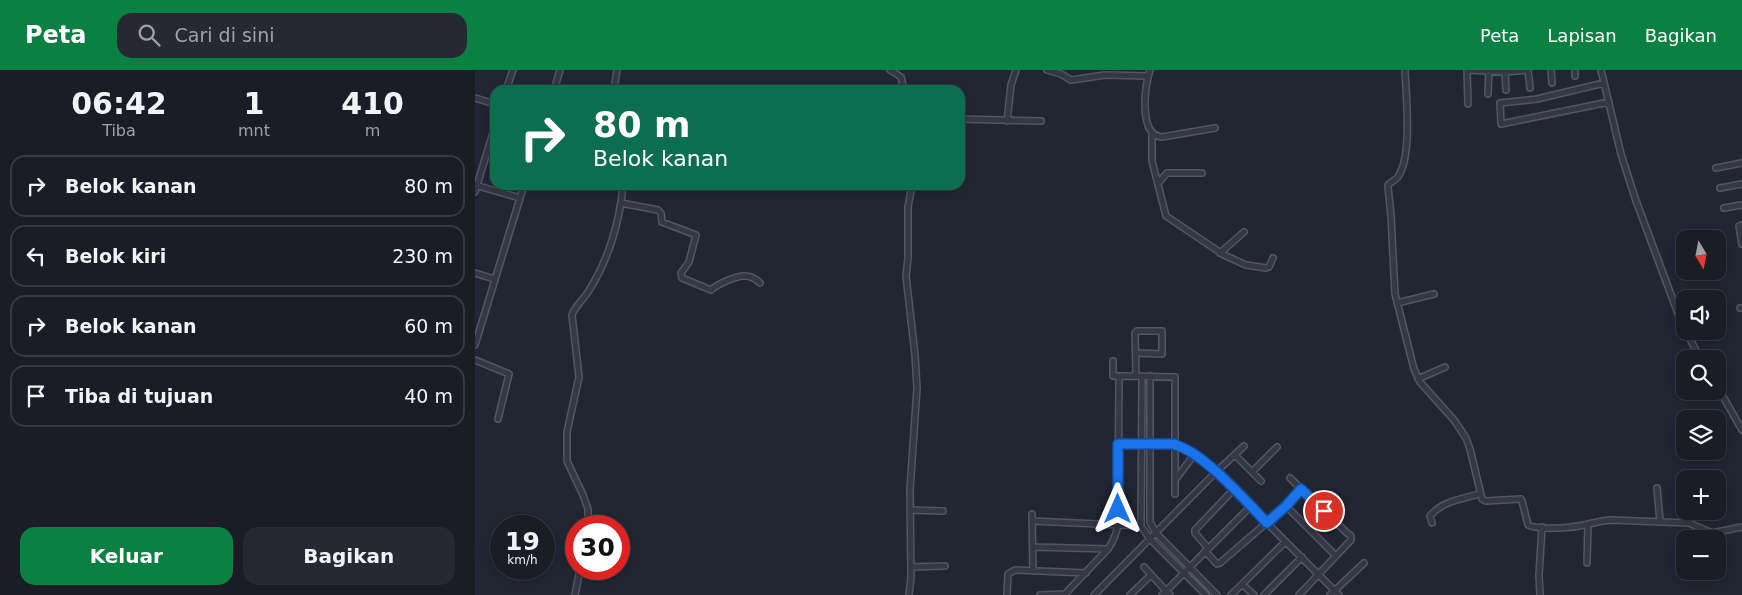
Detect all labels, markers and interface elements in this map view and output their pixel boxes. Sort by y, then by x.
search box [117,13,467,58]
text: Peta [25,21,87,49]
icon: search [135,21,163,49]
text: Cari di sini [175,24,274,46]
text: Peta [1480,25,1519,46]
text: Lapisan [1547,25,1617,46]
text: Bagikan [1645,25,1717,46]
text: 06:42 [71,86,167,121]
text: 1 [244,86,264,121]
text: 410 [341,86,404,121]
icon: right [510,105,575,170]
text: 80 m [593,105,690,145]
text: Tiba [102,121,136,140]
text: mnt [238,121,270,140]
text: m [365,121,380,140]
text: Belok kanan [593,146,728,171]
icon: right [22,172,50,200]
text: Belok kanan [65,175,197,197]
text: 80 m [404,175,453,197]
north arrow [1676,230,1726,280]
map controls [1676,230,1726,580]
icon: left [22,242,50,270]
text: Belok kiri [65,245,166,267]
text: 230 m [392,245,453,267]
button: sound [1676,290,1726,340]
icon: right [22,312,50,340]
text: Belok kanan [65,315,197,337]
text: 60 m [404,315,453,337]
button: search [1676,350,1726,400]
icon: arrive [22,382,50,410]
text: Tiba di tujuan [65,385,213,407]
text: 40 m [404,385,453,407]
button: layers [1676,410,1726,460]
button: + [1676,470,1726,520]
position arrow [1091,482,1143,534]
pin [1303,490,1345,532]
icon: arrive [1310,497,1338,525]
speed limit sign: 30 [565,515,630,580]
button: Keluar [20,527,233,585]
button: Bagikan [243,527,455,585]
text: 19 [505,527,540,556]
button: − [1676,530,1726,580]
text: km/h [507,553,538,567]

